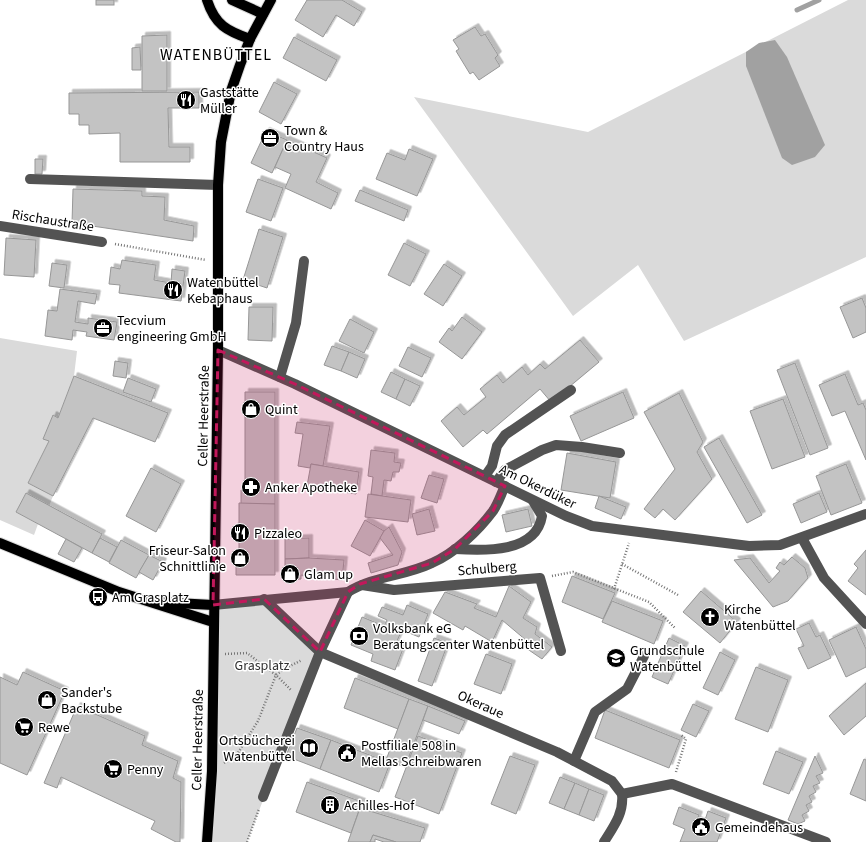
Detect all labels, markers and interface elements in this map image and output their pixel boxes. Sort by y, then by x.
district label: WATENBÜTTEL [160,44,272,66]
place label: Gaststätte Müller [200,83,259,119]
restaurant icon: Gaststätte Müller [175,89,197,111]
place label: Town & Country Haus [284,121,364,157]
office icon: Town & Country Haus [259,127,281,149]
street label: Rischaustraße [10,205,95,237]
place label: Watenbüttel Kebaphaus [187,273,259,309]
restaurant icon: Watenbüttel Kebaphaus [162,279,184,301]
place label: Tecvium engineering GmbH [117,311,227,347]
office icon: Tecvium engineering GmbH [92,317,114,339]
street label: Celler Heerstraße [193,365,215,467]
shop icon: Quint [240,398,262,420]
place label: Quint [265,400,298,420]
street label: Am Okerdüker [496,460,580,514]
pharmacy icon: Anker Apotheke [240,476,262,498]
place label: Anker Apotheke [265,478,357,498]
restaurant icon: Pizzaleo [229,522,251,544]
place label: Pizzaleo [254,524,302,544]
place label: Friseur-Salon Schnittlinie [149,541,226,577]
shop icon: Friseur-Salon Schnittlinie [229,547,251,569]
street label: Schulberg [457,556,517,582]
shop icon: Glam up [279,563,301,585]
place label: Glam up [304,565,353,585]
bus stop icon: Am Grasplatz [87,586,109,608]
place label: Am Grasplatz [112,588,189,608]
place label: Kirche Watenbüttel [724,600,796,636]
church icon: Kirche Watenbüttel [699,606,721,628]
place label: Volksbank eG Beratungscenter Watenbüttel [373,619,544,655]
bank icon: Volksbank eG Beratungscenter Watenbüttel [348,625,370,647]
place label: Grundschule Watenbüttel [630,641,705,677]
school or university icon: Grundschule Watenbüttel [605,647,627,669]
park label: Grasplatz [235,656,290,676]
place label: Sander's Backstube [61,683,122,719]
street label: Okeraue [454,686,507,724]
shop icon: Sander's Backstube [36,689,58,711]
street label: Celler Heerstraße [187,689,209,791]
supermarket icon: Rewe [13,716,35,738]
place label: Rewe [38,718,70,738]
place label: Ortsbücherei Watenbüttel [219,731,295,767]
place label: Postfiliale 508 in Mellas Schreibwaren [361,736,482,772]
library icon: Ortsbücherei Watenbüttel [298,737,320,759]
public building icon: Postfiliale 508 in Mellas Schreibwaren [336,742,358,764]
supermarket icon: Penny [102,758,124,780]
place label: Penny [127,760,164,780]
building icon: Achilles-Hof [319,794,341,816]
place label: Achilles-Hof [344,796,415,816]
public building icon: Gemeindehaus [690,816,712,838]
place label: Gemeindehaus [715,818,803,838]

